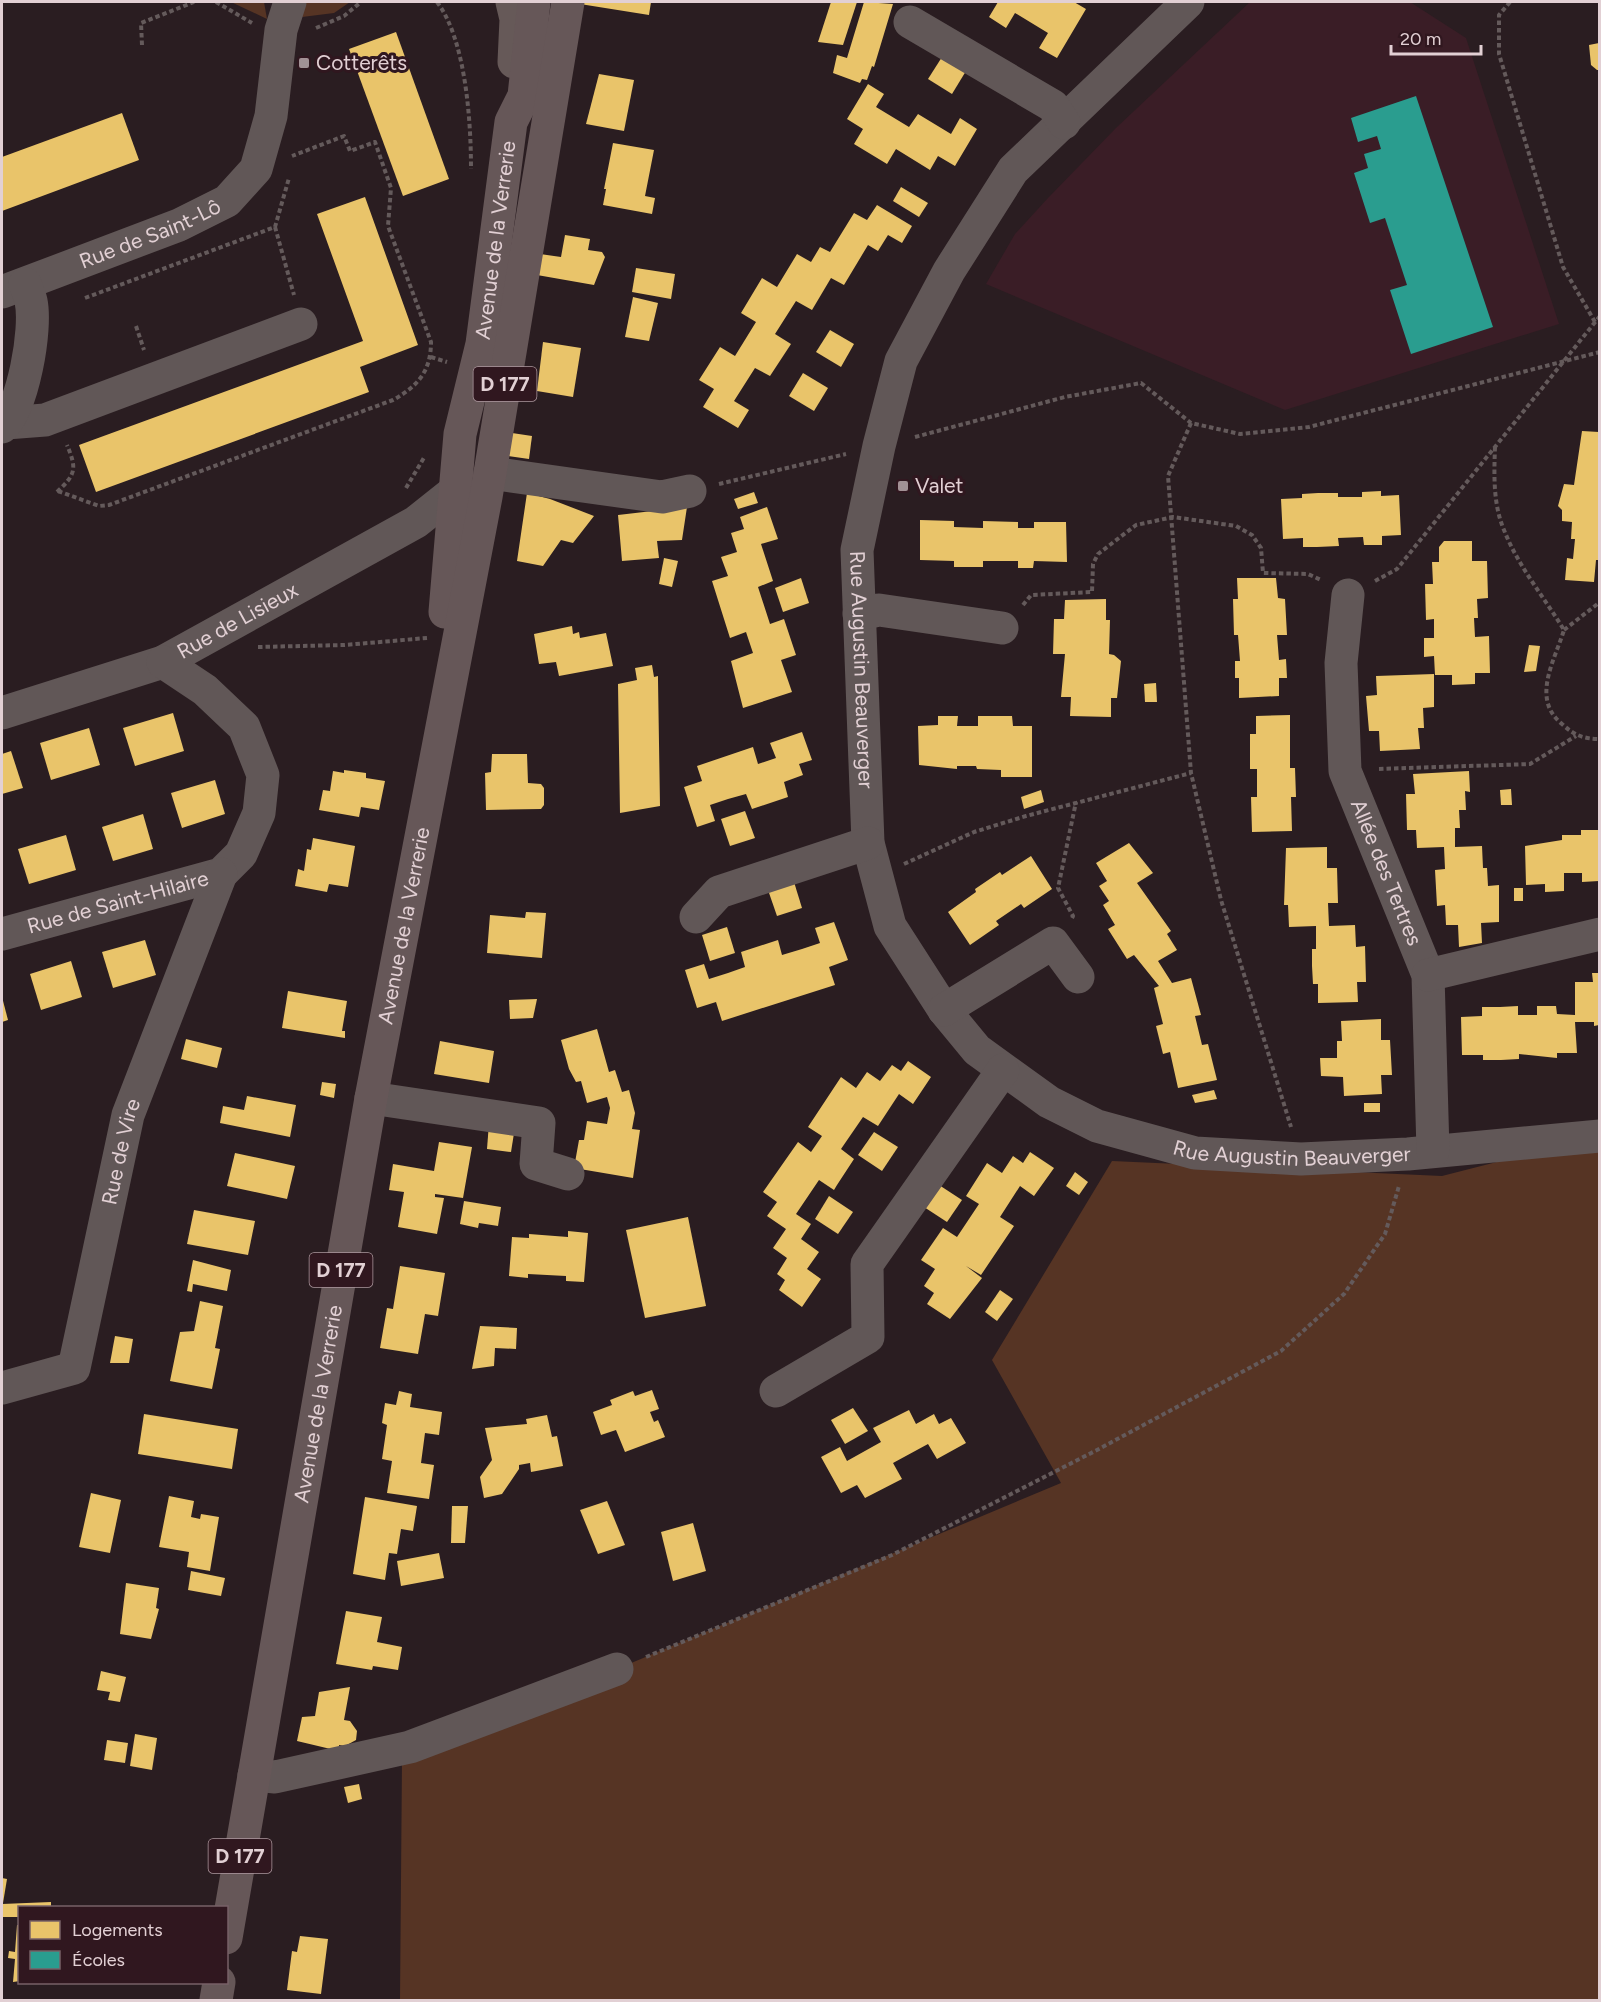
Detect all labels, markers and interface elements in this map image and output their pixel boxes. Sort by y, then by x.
scale bar [1391,18,1481,56]
text: 20 m [1400,28,1441,50]
place label: Cotterêts [316,50,407,75]
marker: Cotterêts [297,56,311,70]
street label: Avenue de la Verrerie [470,139,520,341]
street label: Rue de Saint-Lô [76,193,225,274]
road number: D 177 [474,367,536,401]
place label: Valet [915,473,964,498]
marker: Valet [896,479,910,493]
street label: Rue Augustin Beauverger [845,550,879,789]
street label: Rue de Lisieux [172,577,302,664]
street label: Allée des Tertres [1346,796,1428,949]
street label: Avenue de la Verrerie [372,825,435,1026]
street label: Rue de Saint-Hilaire [24,865,211,939]
street label: Rue de Vire [96,1095,145,1207]
street label: Rue Augustin Beauverger [1170,1135,1411,1171]
road number: D 177 [310,1253,372,1287]
street label: Avenue de la Verrerie [288,1303,347,1505]
road number: D 177 [208,1839,272,1873]
legend [18,1906,228,1984]
text: Logements [72,1919,163,1941]
text: Écoles [72,1949,125,1971]

